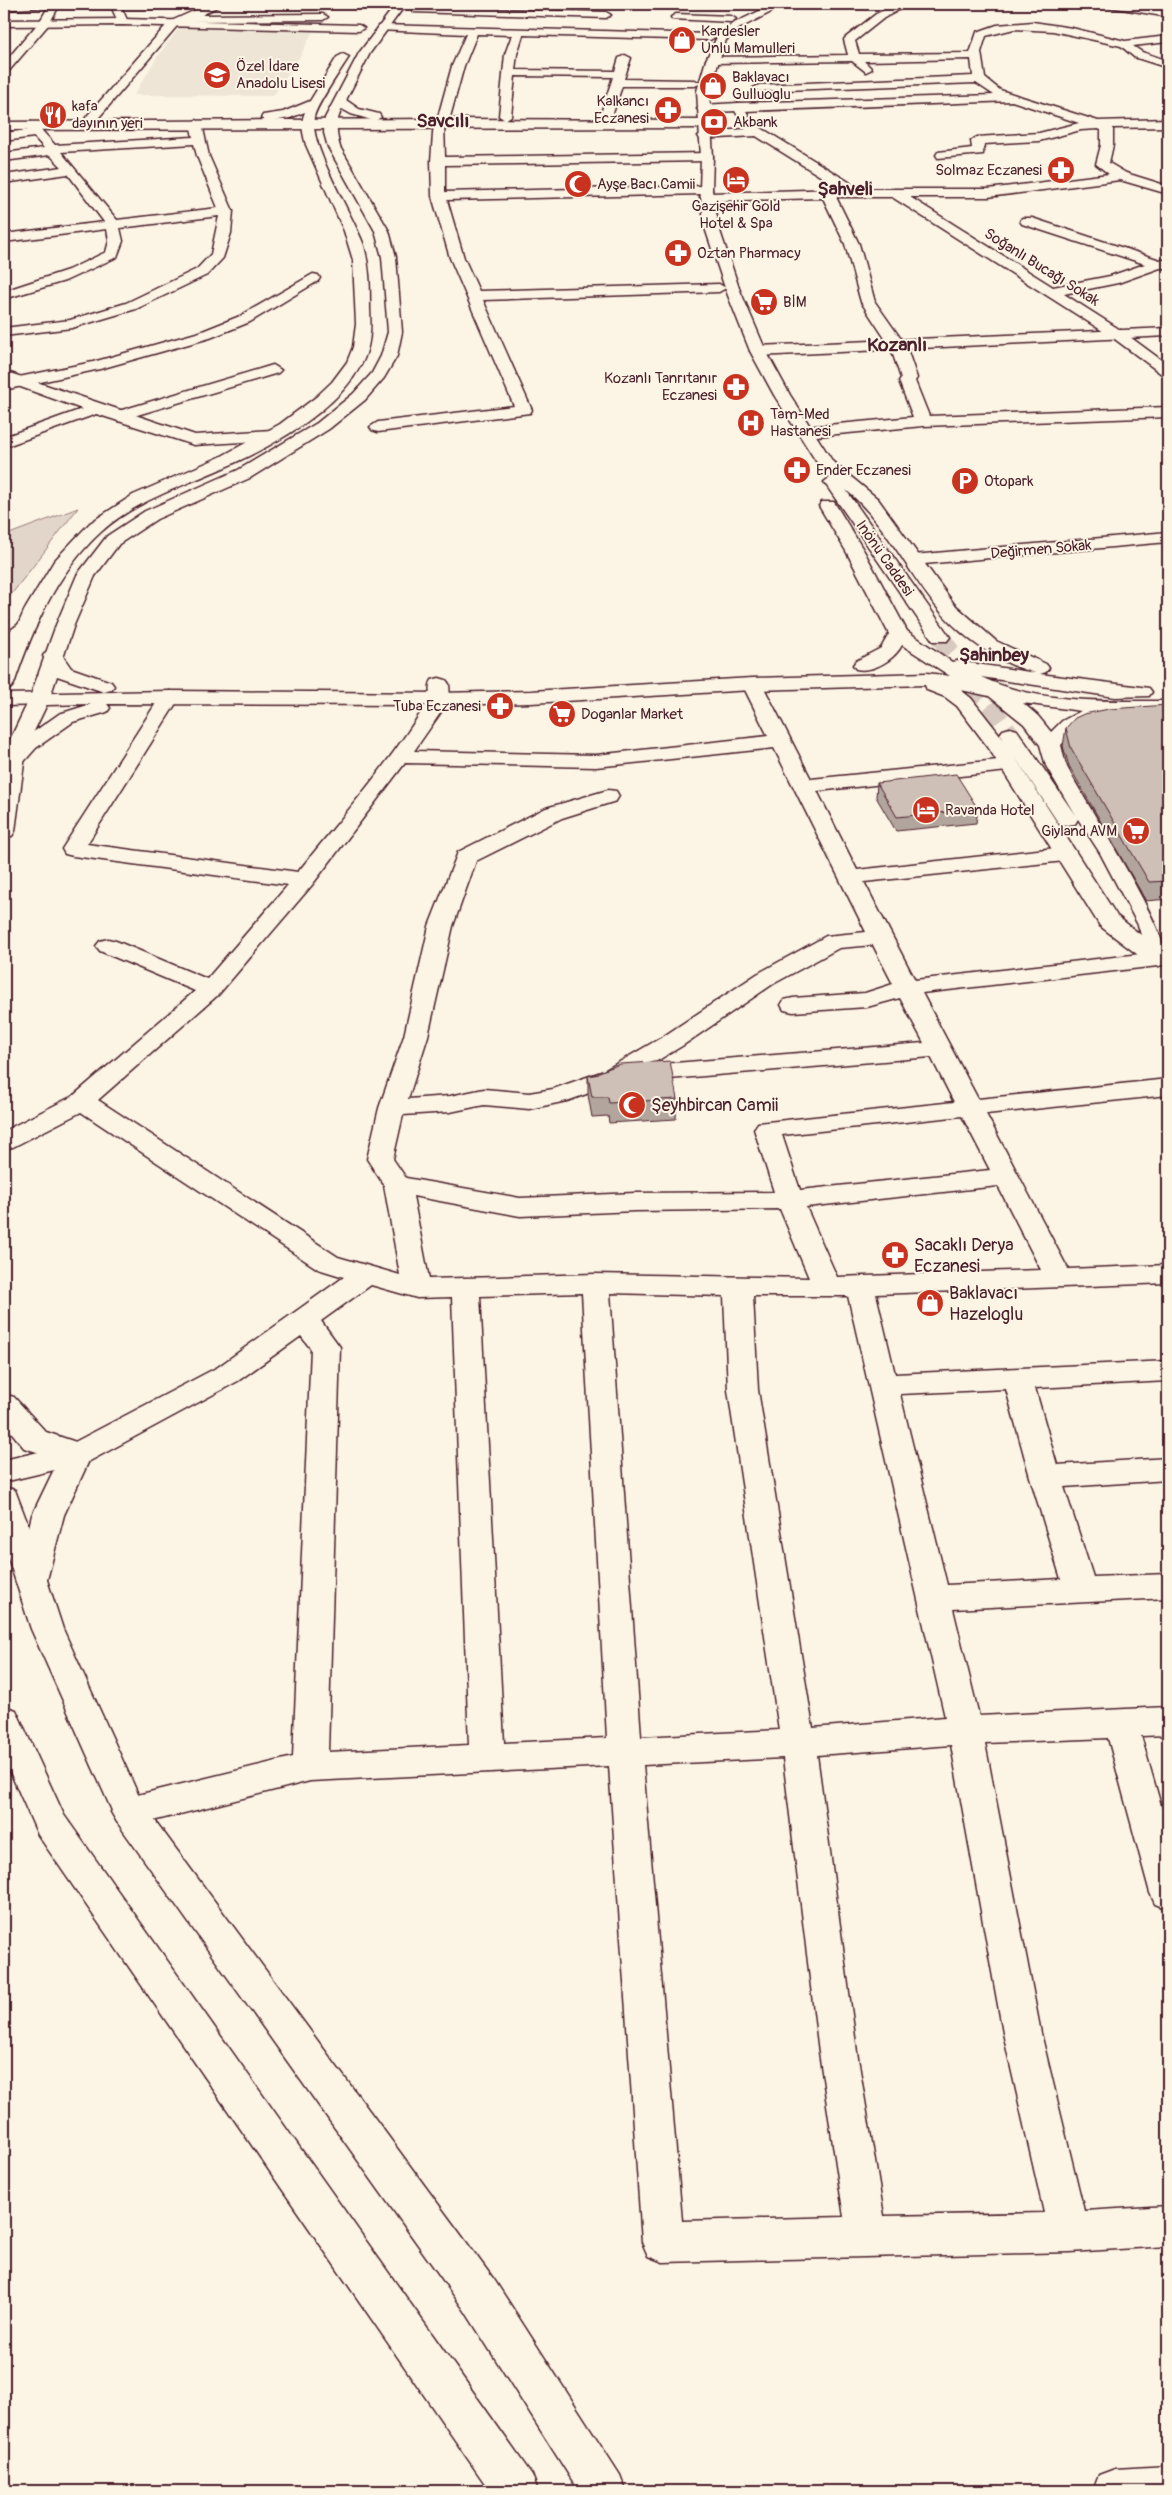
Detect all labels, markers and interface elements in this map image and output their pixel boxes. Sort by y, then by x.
place label: Kardesler Unlu Mamulleri [701,22,795,58]
shop icon: Kardesler Unlu Mamulleri [667,25,697,55]
place label: Özel İdare Anadolu Lisesi [236,57,326,93]
school or university icon: Özel İdare Anadolu Lisesi [202,60,232,90]
place label: Baklavacı Gulluoglu [732,68,791,104]
shop icon: Baklavacı Gulluoglu [698,71,728,101]
place label: Kalkancı Eczanesi [594,92,649,128]
pharmacy icon: Kalkancı Eczanesi [653,95,683,125]
place label: kafa dayının yeri [72,97,143,133]
restaurant icon: kafa dayının yeri [38,100,68,130]
bank icon: Akbank [699,107,729,137]
district label: Savcılı [417,109,469,133]
place label: Akbank [733,113,778,132]
pharmacy icon: Solmaz Eczanesi [1046,155,1076,185]
place label: Solmaz Eczanesi [935,161,1042,180]
hotel icon: Gazişehir Gold Hotel & Spa [721,165,751,195]
mosque icon: Ayşe Bacı Camii [563,169,593,199]
place label: Ayşe Bacı Camii [597,175,696,194]
district label: Şahveli [818,177,873,201]
place label: Gazişehir Gold Hotel & Spa [692,197,780,233]
street label: Soğanlı Bucağı Sokak [980,224,1104,311]
pharmacy icon: Oztan Pharmacy [663,238,693,268]
place label: Oztan Pharmacy [697,244,801,263]
supermarket icon: BİM [749,287,779,317]
place label: BİM [783,293,807,312]
district label: Kozanlı [867,333,927,357]
place label: Kozanlı Tanrıtanır Eczanesi [604,369,718,405]
pharmacy icon: Kozanlı Tanrıtanır Eczanesi [721,372,751,402]
place label: Tam-Med Hastanesi [770,405,831,441]
hospital icon: Tam-Med Hastanesi [736,408,766,438]
pharmacy icon: Ender Eczanesi [782,455,812,485]
place label: Ender Eczanesi [816,461,911,480]
parking icon: Otopark [950,466,980,496]
place label: Otopark [984,472,1034,491]
street label: Inönü Caddesi [851,517,918,600]
street label: Değirmen Sokak [990,536,1093,563]
district label: Şahinbey [959,643,1030,667]
pharmacy icon: Tuba Eczanesi [485,691,515,721]
place label: Tuba Eczanesi [393,697,481,716]
supermarket icon: Doganlar Market [547,699,577,729]
place label: Doganlar Market [581,705,684,724]
hotel icon: Ravanda Hotel [911,795,941,825]
place label: Ravanda Hotel [945,801,1035,820]
supermarket icon: Giyland AVM [1121,816,1151,846]
place label: Giyland AVM [1041,822,1117,841]
mosque icon: Şeyhbircan Camii [617,1090,647,1120]
place label: Şeyhbircan Camii [651,1094,778,1117]
place label: Sacaklı Derya Eczanesi [914,1234,1014,1278]
pharmacy icon: Sacaklı Derya Eczanesi [880,1240,910,1270]
place label: Baklavacı Hazeloglu [949,1282,1023,1326]
shop icon: Baklavacı Hazeloglu [915,1288,945,1318]

